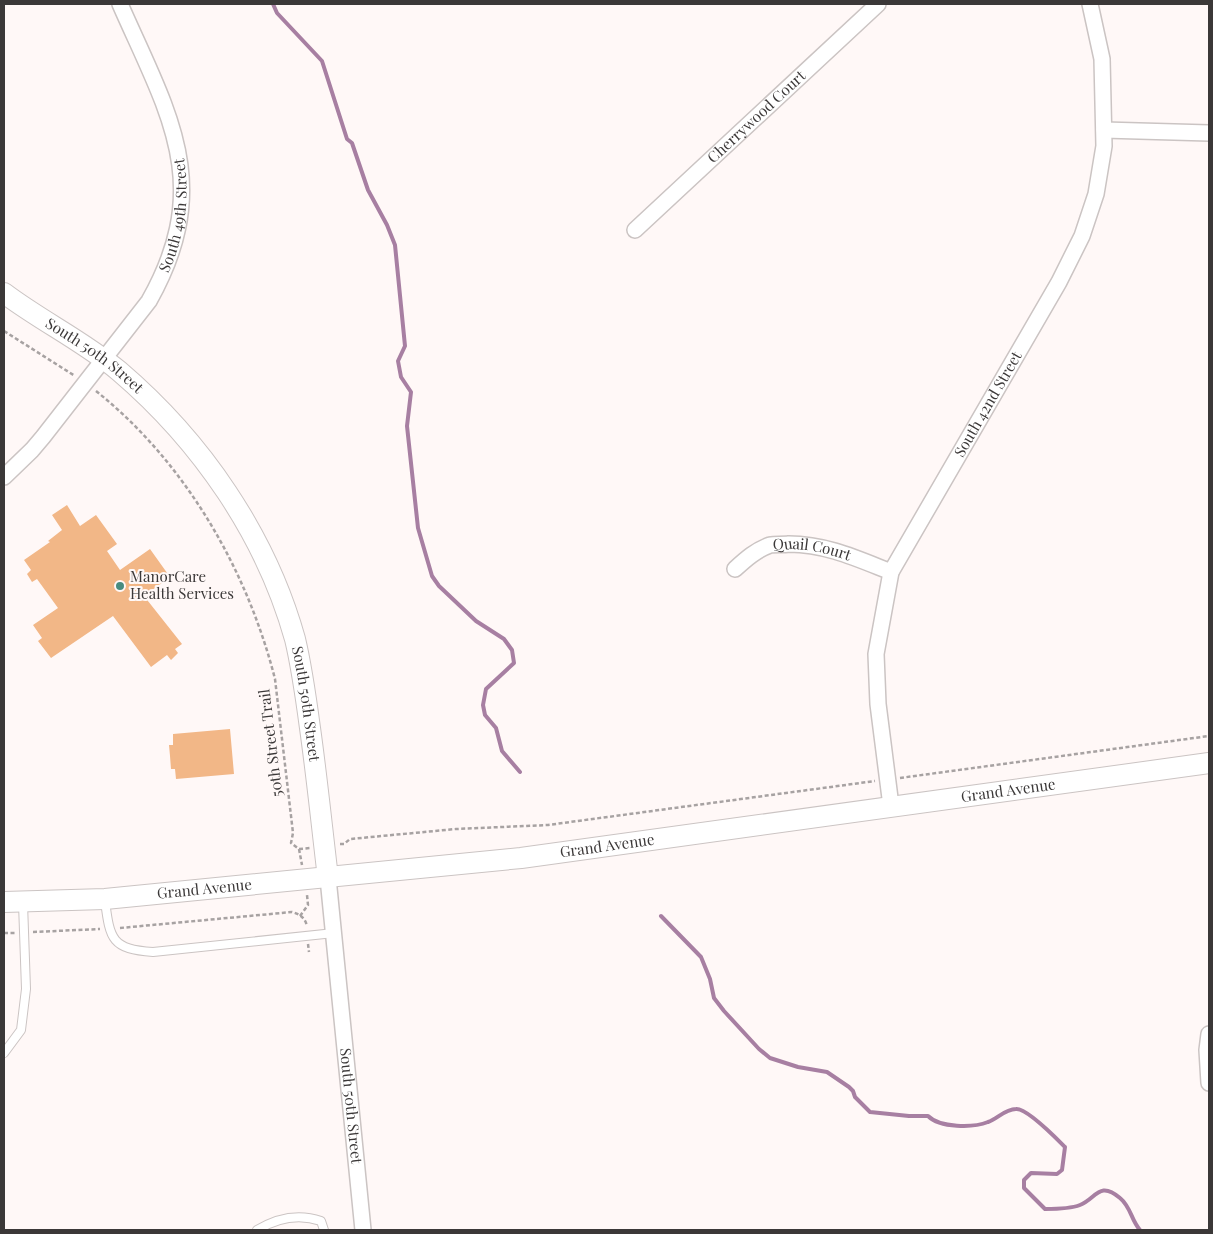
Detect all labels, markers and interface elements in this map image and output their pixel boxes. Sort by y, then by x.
street label: Cherrywood Court [702,65,810,167]
street label: South 49th Street [154,157,191,275]
street label: South 50th Street [42,313,149,398]
street label: South 42nd Street [949,347,1026,460]
street label: Quail Court [773,533,855,565]
place label: ManorCare Health Services [130,566,234,603]
marker: ManorCare Health Services [114,580,126,592]
street label: South 50th Street [288,644,325,763]
street label: 50th Street Trail [253,688,287,798]
street label: Grand Avenue [960,773,1057,806]
street label: Grand Avenue [558,829,655,862]
street label: Grand Avenue [156,874,253,903]
street label: South 50th Street [336,1047,367,1165]

